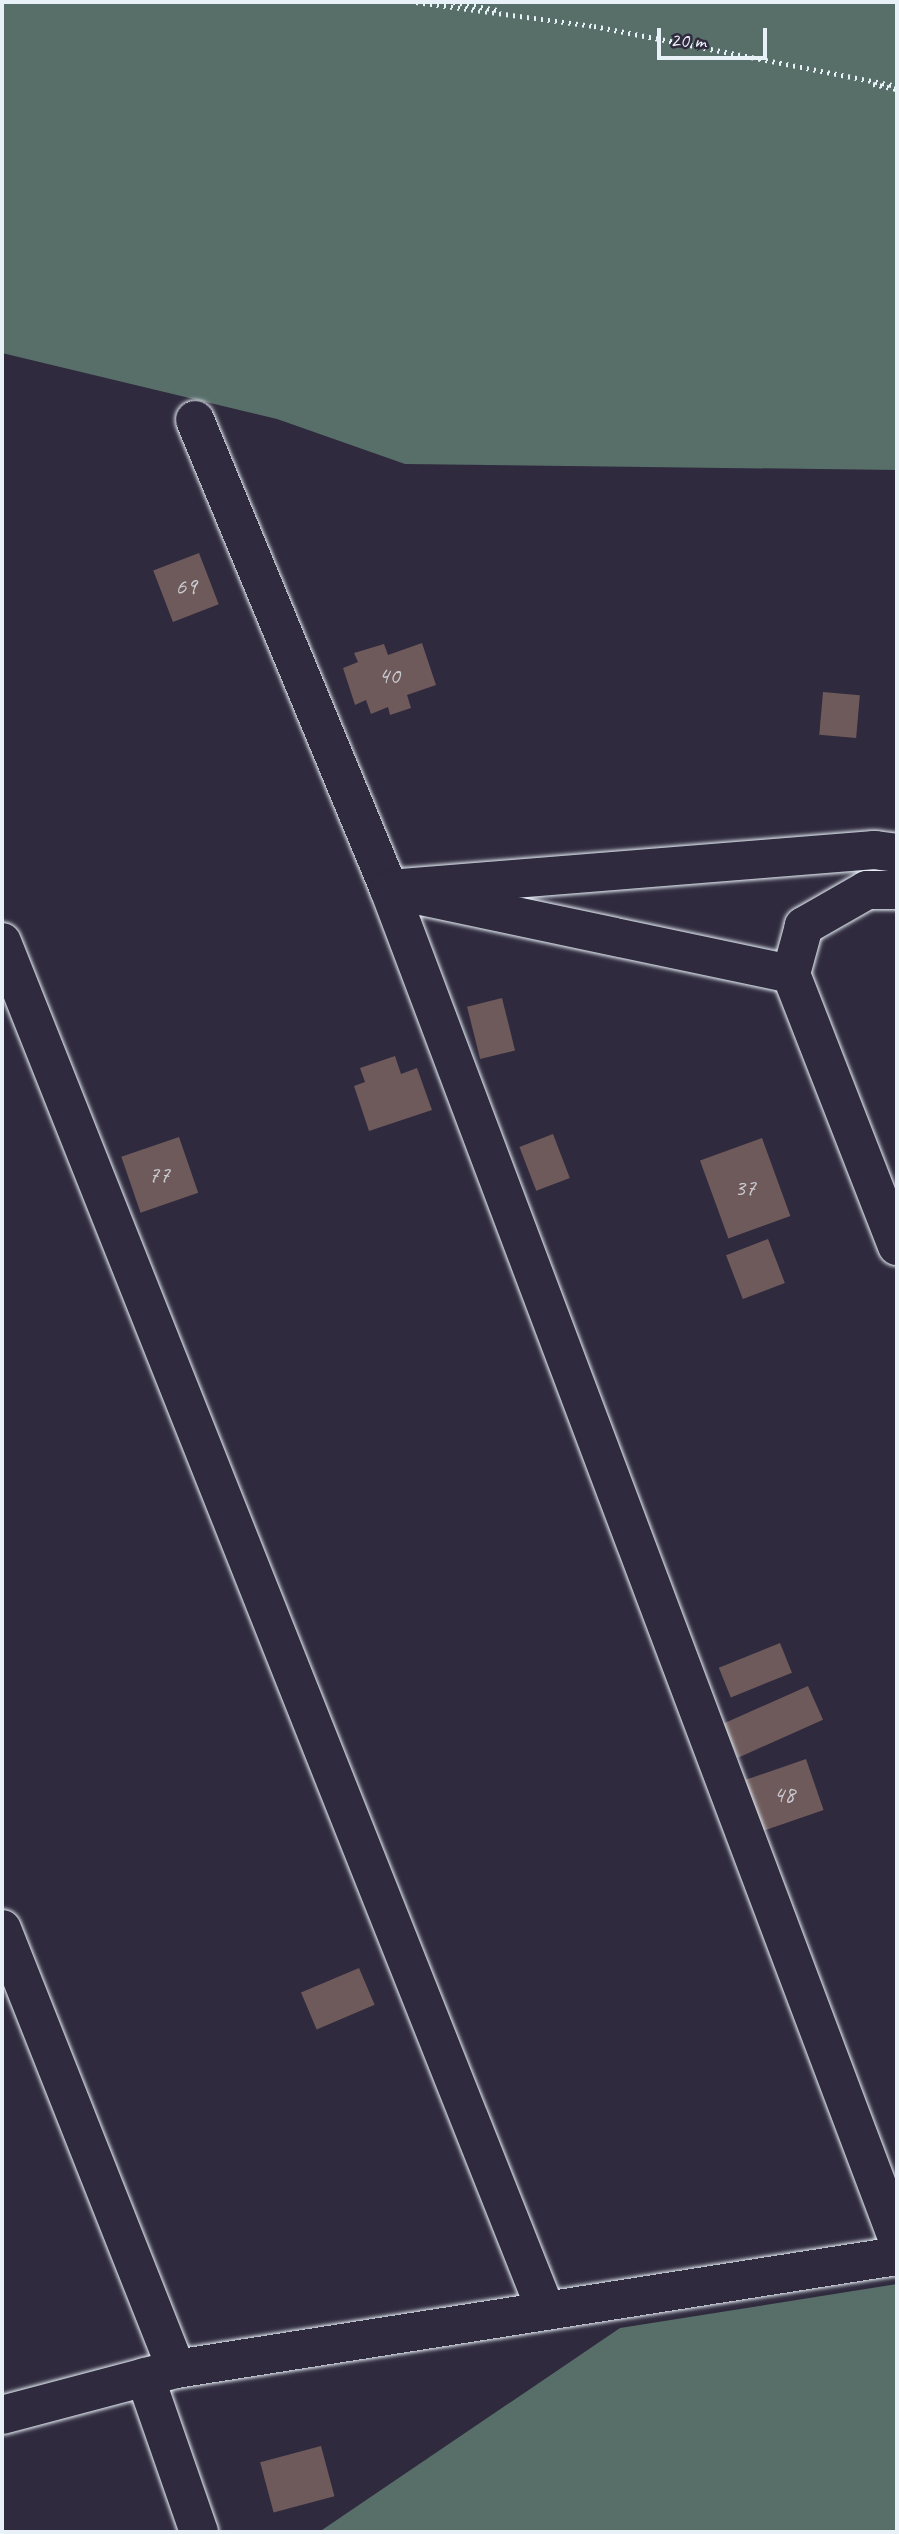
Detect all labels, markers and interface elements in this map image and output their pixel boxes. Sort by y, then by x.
scale bar [661,14,771,58]
text: 20 m [670,27,706,53]
house number: 69 [175,573,197,601]
house number: 40 [378,662,400,690]
house number: 77 [148,1161,170,1189]
house number: 37 [734,1174,756,1202]
house number: 48 [773,1781,795,1809]

